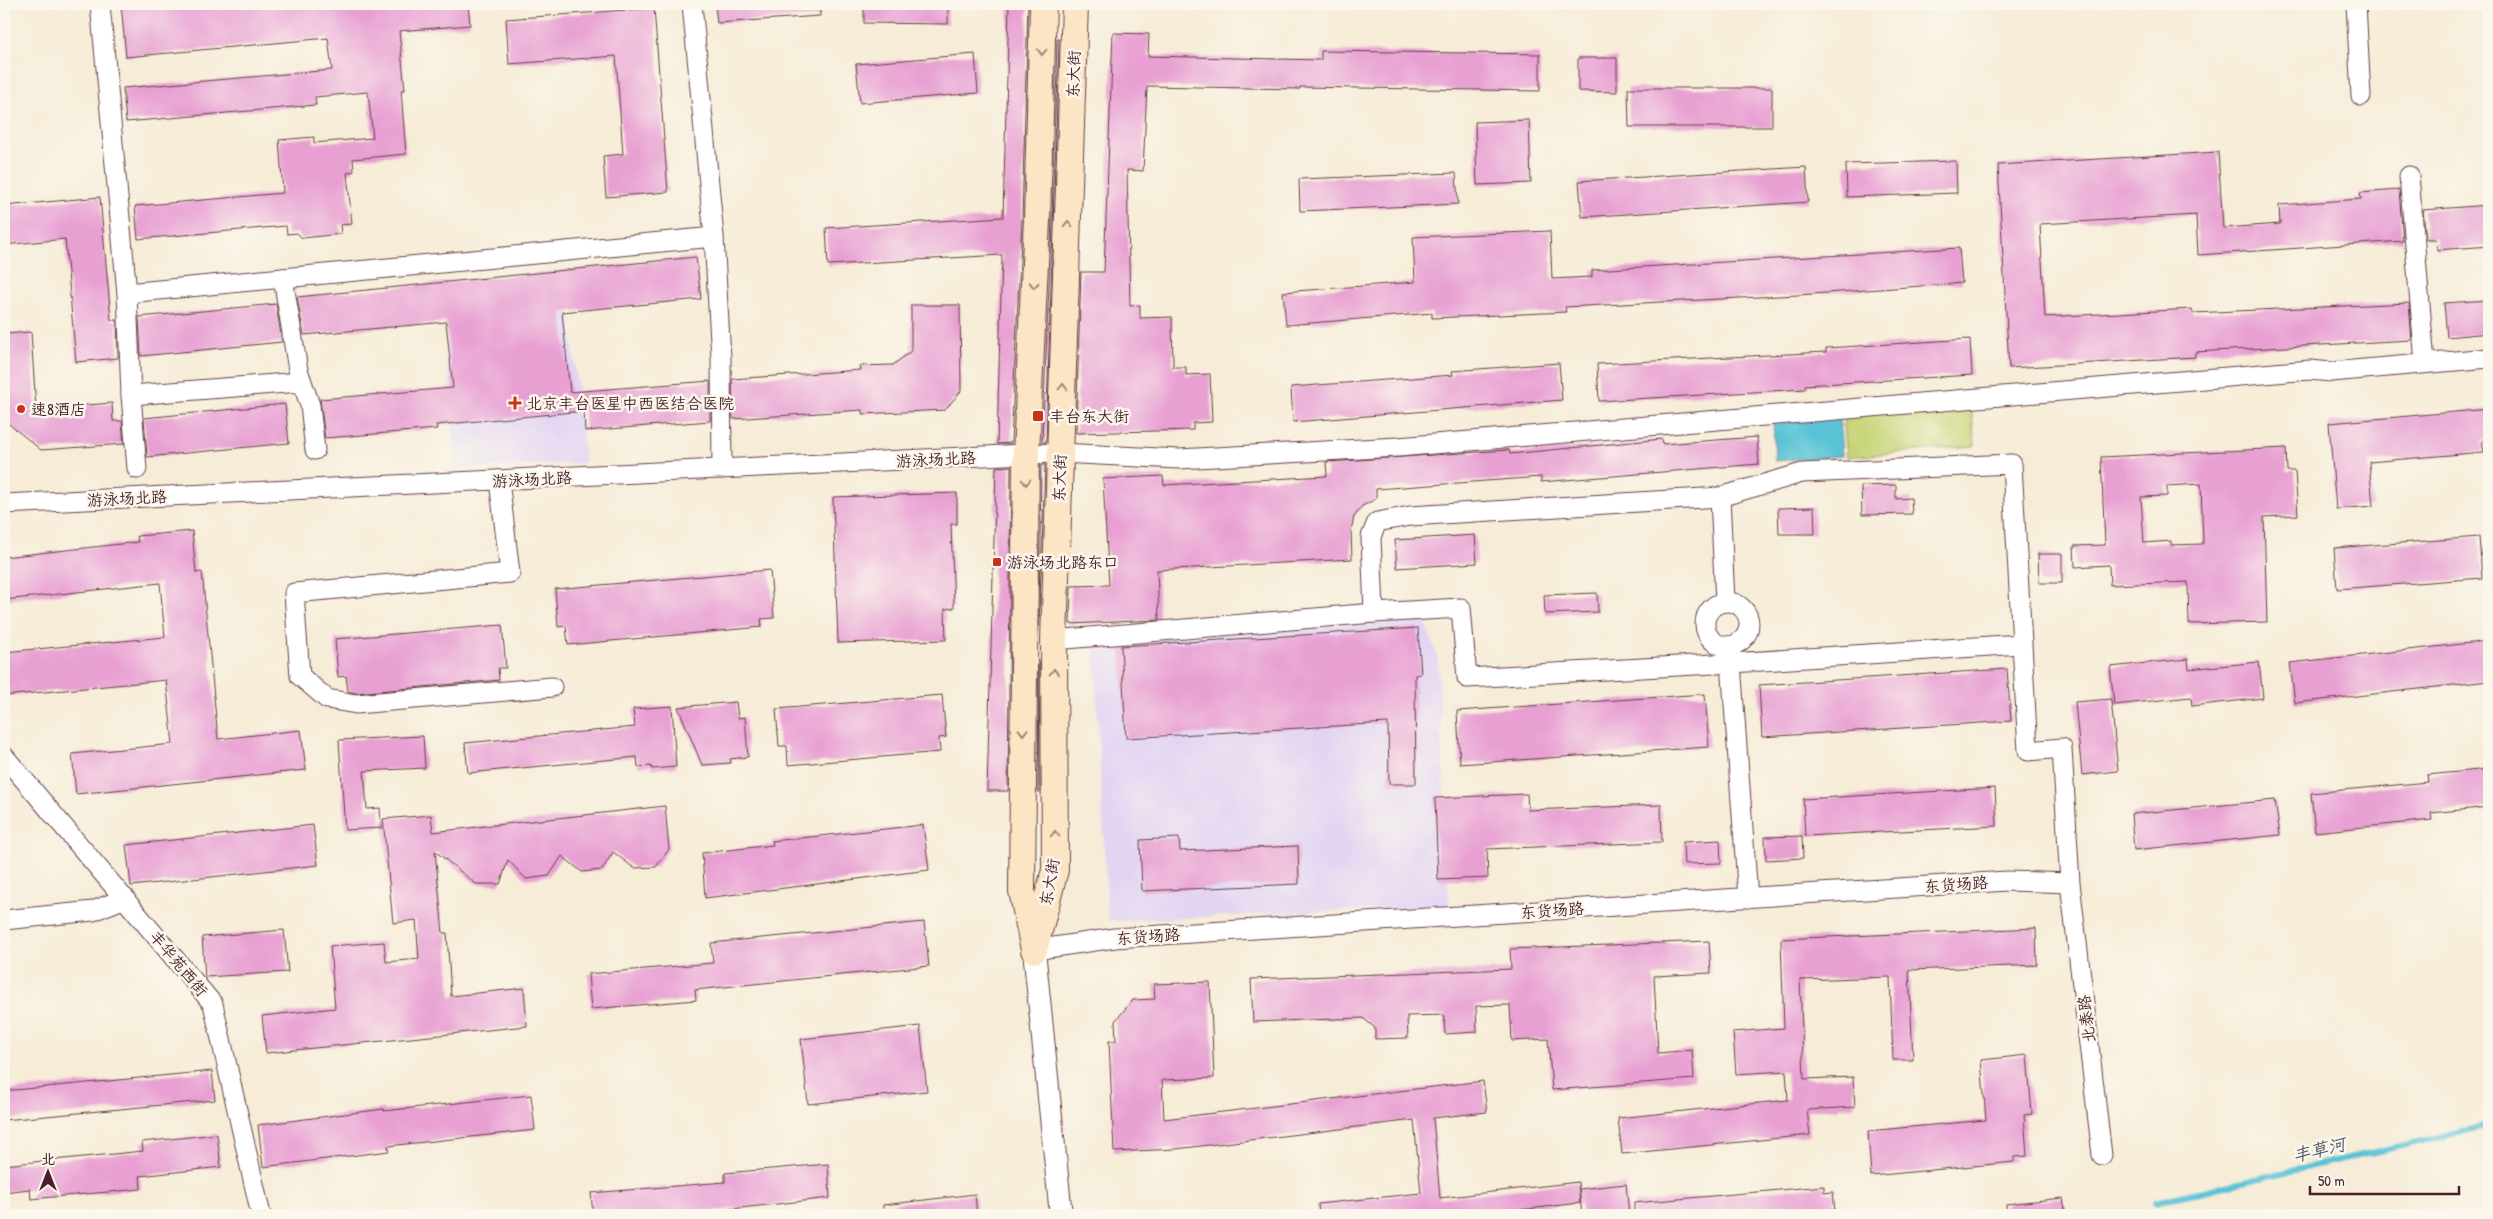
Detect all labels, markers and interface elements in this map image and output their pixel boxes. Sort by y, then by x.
one-way arrow [1036,49,1047,57]
street label: 东大街 [1061,50,1085,98]
one-way arrow [1063,220,1073,228]
one-way arrow [1028,281,1039,289]
one-way arrow [1057,383,1068,391]
place label: 北京丰台医星中西医结合医院 [526,392,734,414]
marker: 北京丰台医星中西医结合医院 [508,396,522,410]
place label: 速8酒店 [31,398,86,420]
marker: 速8酒店 [15,403,27,415]
place label: 丰台东大街 [1049,405,1129,427]
marker: 丰台东大街 [1031,409,1045,423]
street label: 游泳场北路 [895,446,977,472]
street label: 东大街 [1047,454,1071,502]
street label: 游泳场北路 [491,466,573,492]
one-way arrow [1021,478,1031,486]
street label: 游泳场北路 [86,485,168,511]
place label: 游泳场北路东口 [1007,551,1119,573]
marker: 游泳场北路东口 [991,556,1003,568]
one-way arrow [1049,667,1059,675]
one-way arrow [1018,728,1028,736]
one-way arrow [1049,830,1060,838]
street label: 东大街 [1034,856,1064,908]
street label: 东货场路 [1923,871,1989,897]
street label: 东货场路 [1519,897,1585,923]
street label: 东货场路 [1115,923,1181,949]
street label: 丰华苑西街 [145,925,213,1001]
street label: 北泰路 [2072,994,2100,1044]
water label: 丰草河 [2290,1131,2351,1168]
north arrow [22,1146,72,1196]
text: 北 [41,1149,55,1168]
scale bar [2310,1164,2459,1196]
text: 50 m [2318,1170,2345,1191]

